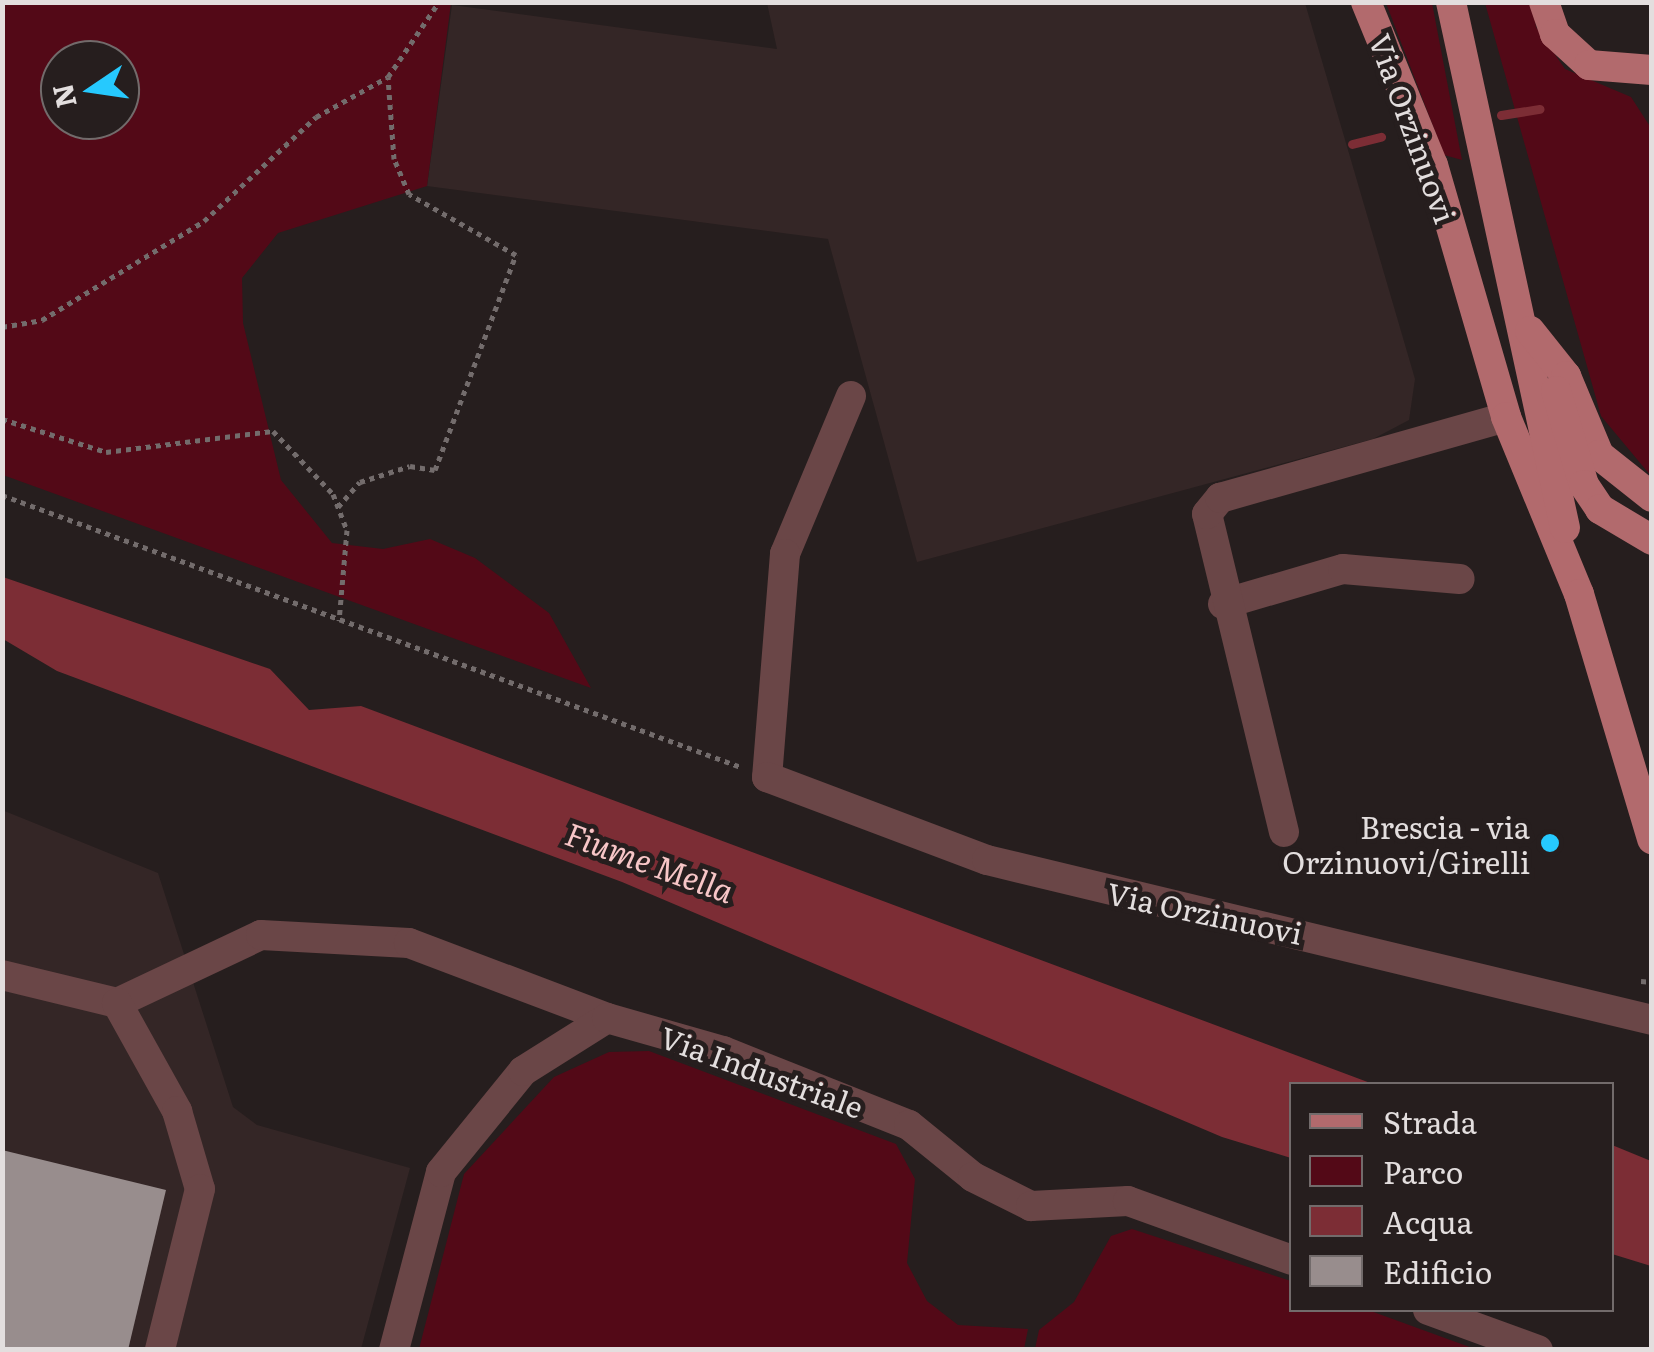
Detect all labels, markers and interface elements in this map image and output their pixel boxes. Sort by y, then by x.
street label: Via Orzinuovi [1363,29,1465,227]
north arrow [40,40,140,140]
text: N [40,80,86,112]
place label: Brescia - via Orzinuovi/Girelli [1282,808,1530,878]
water label: Fiume Mella [561,813,739,909]
marker: Brescia - via Orzinuovi/Girelli [1539,832,1561,854]
street label: Via Orzinuovi [1104,874,1306,950]
street label: Via Industriale [656,1018,868,1124]
legend [1289,1082,1614,1312]
text: Strada [1383,1099,1477,1143]
text: Parco [1383,1149,1463,1193]
text: Acqua [1383,1199,1473,1243]
text: Edificio [1383,1249,1492,1293]

